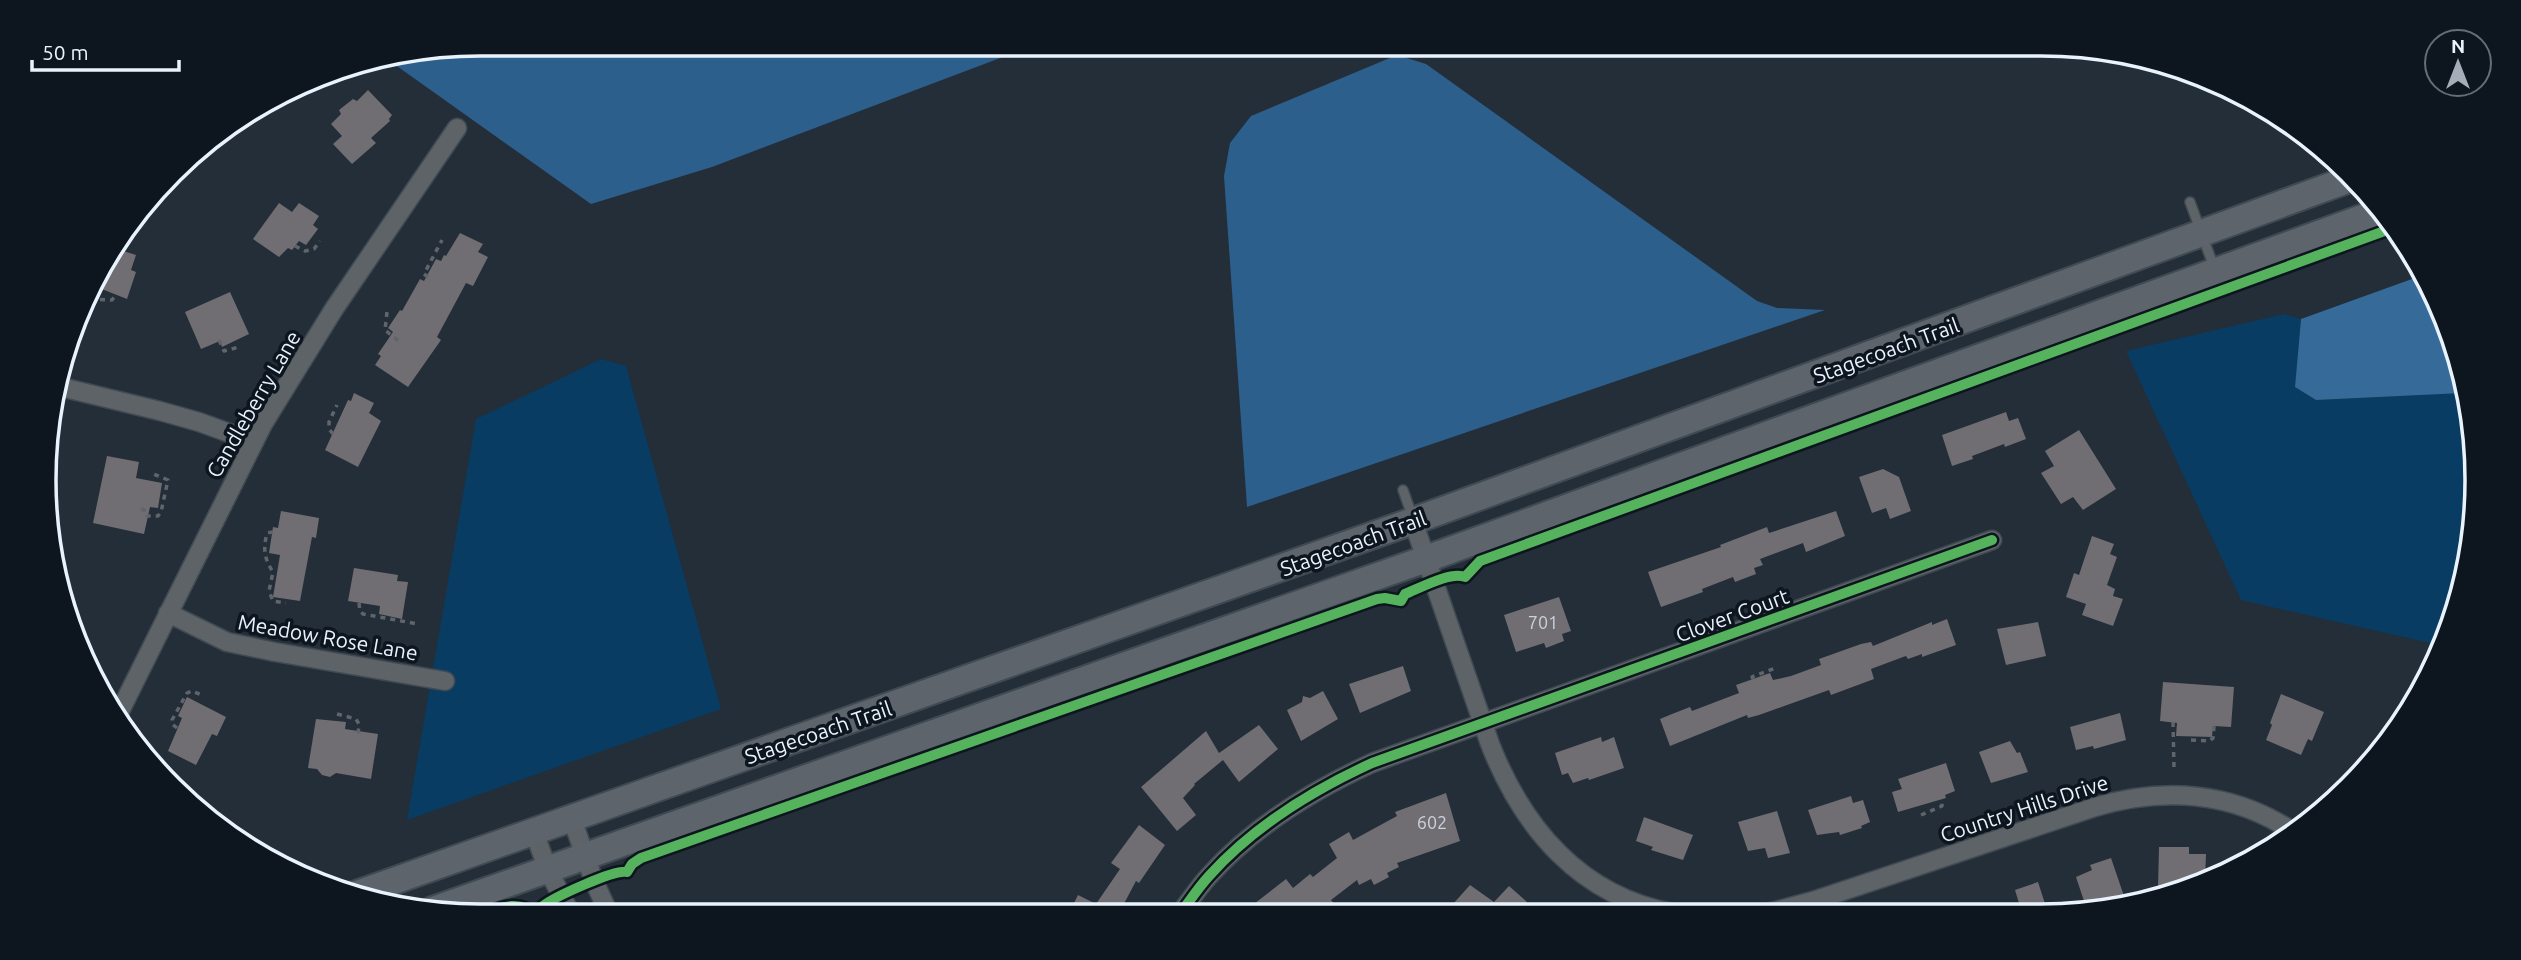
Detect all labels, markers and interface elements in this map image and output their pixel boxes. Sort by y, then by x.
scale bar [32,28,178,72]
north arrow [2423,28,2493,98]
text: N [2451,35,2465,57]
text: 50 m [42,40,89,64]
street label: Stagecoach Trail [1810,313,1962,387]
street label: Candleberry Lane [201,326,305,482]
street label: Stagecoach Trail [1277,506,1429,580]
street label: Clover Court [1672,583,1792,647]
street label: Meadow Rose Lane [236,609,420,665]
house number: 701 [1528,612,1558,632]
street label: Stagecoach Trail [742,696,894,768]
street label: Country Hills Drive [1937,770,2111,846]
house number: 602 [1417,812,1447,832]

